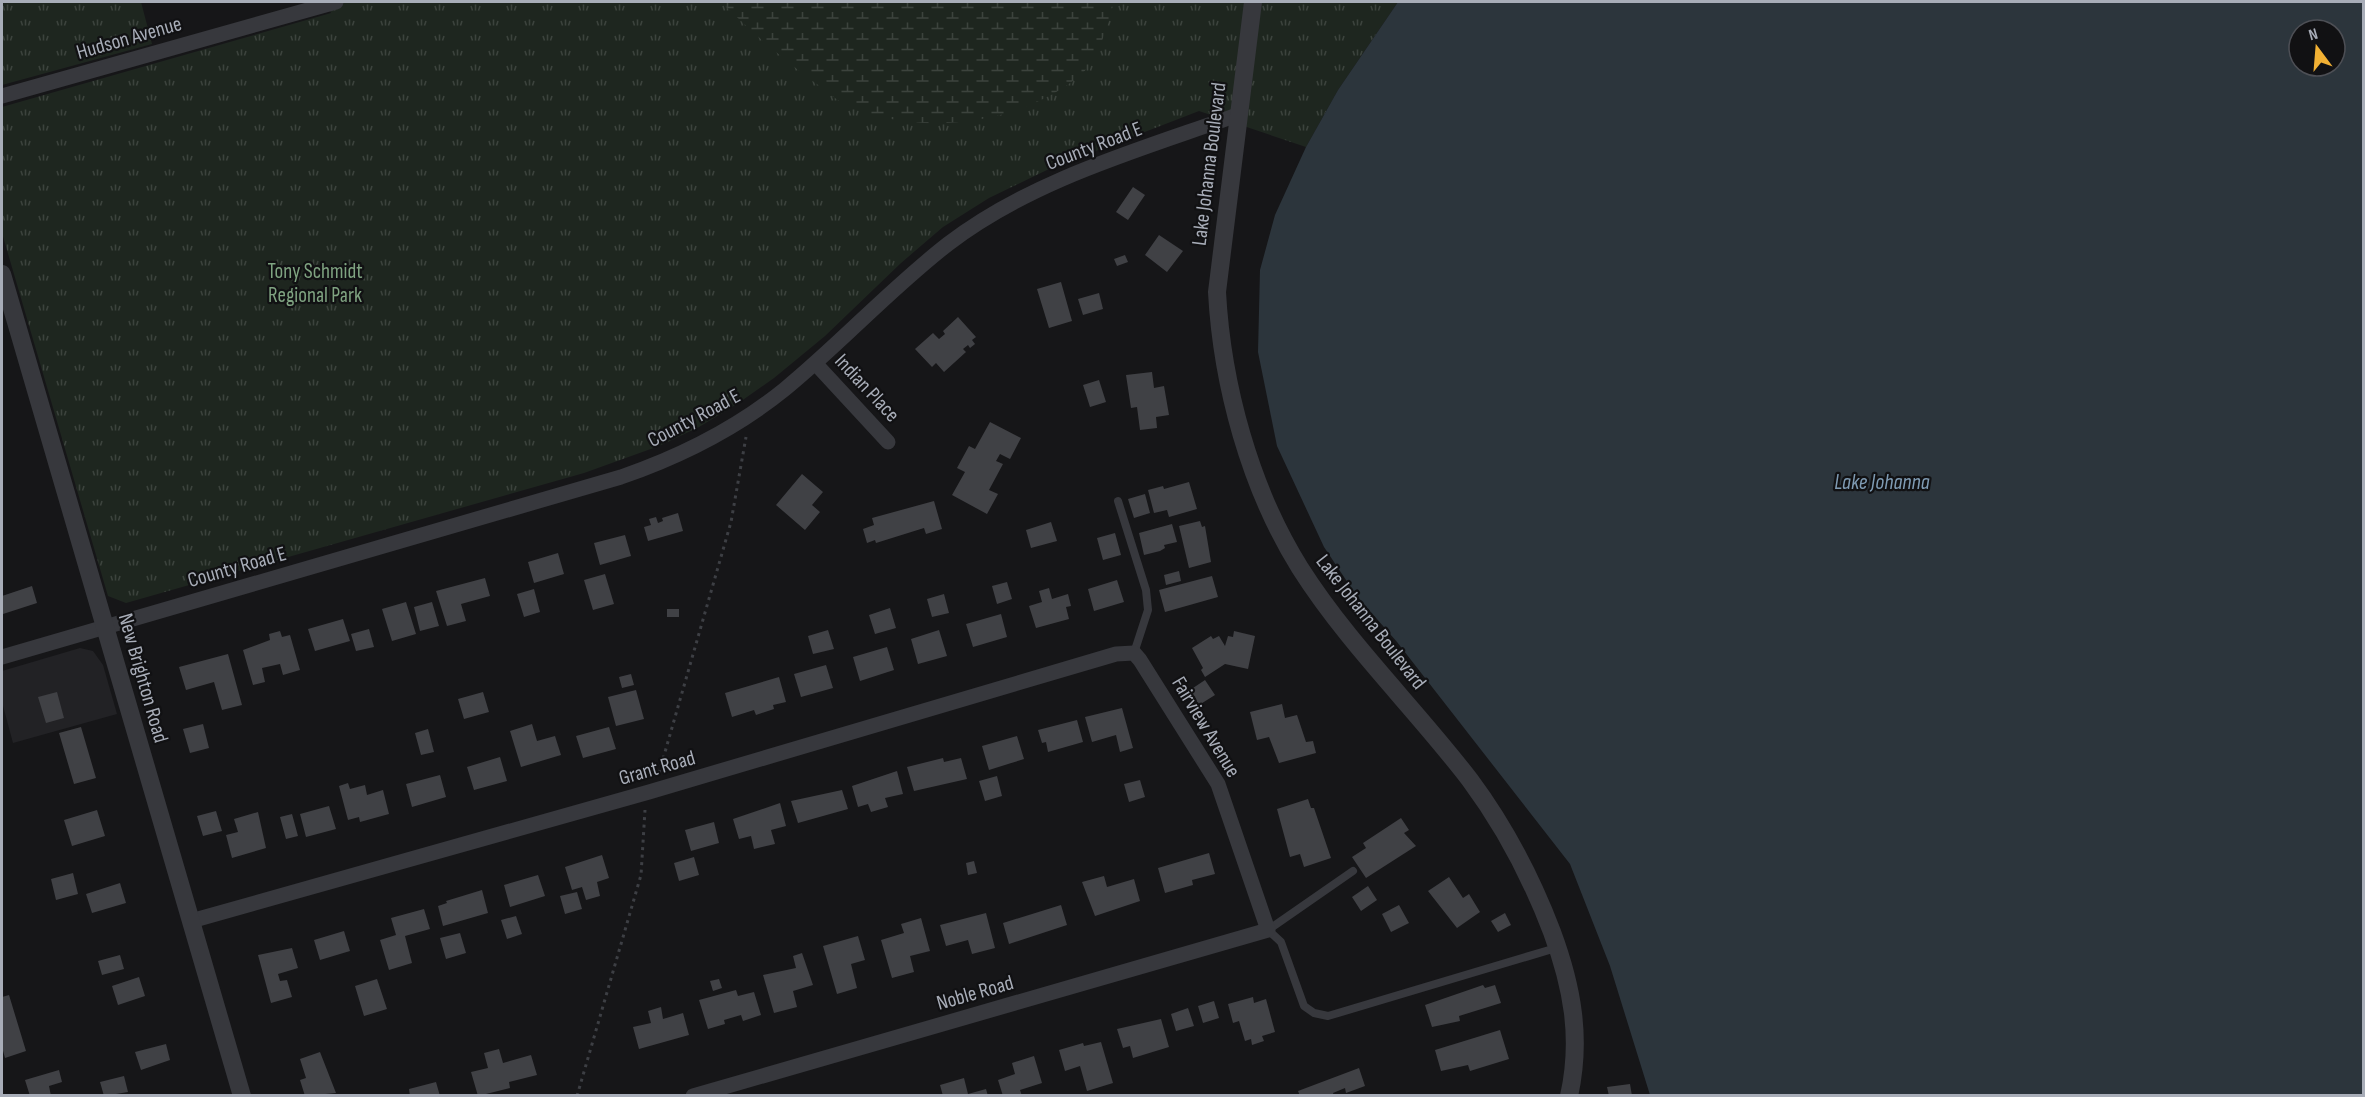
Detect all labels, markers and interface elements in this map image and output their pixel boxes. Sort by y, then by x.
street label: Hudson Avenue [74,11,184,65]
north arrow [2287,18,2347,78]
text: N [2307,25,2320,45]
street label: Lake Johanna Boulevard [1187,81,1231,247]
street label: County Road E [1042,116,1146,176]
park label: Tony Schmidt Regional Park [267,259,363,308]
street label: Indian Place [829,349,905,427]
street label: County Road E [643,383,745,453]
water label: Lake Johanna [1834,469,1930,496]
street label: County Road E [185,541,289,593]
street label: Lake Johanna Boulevard [1311,550,1431,694]
street label: New Brighton Road [113,611,173,745]
street label: Fairview Avenue [1166,672,1246,782]
street label: Grant Road [616,745,698,791]
street label: Noble Road [934,970,1016,1016]

